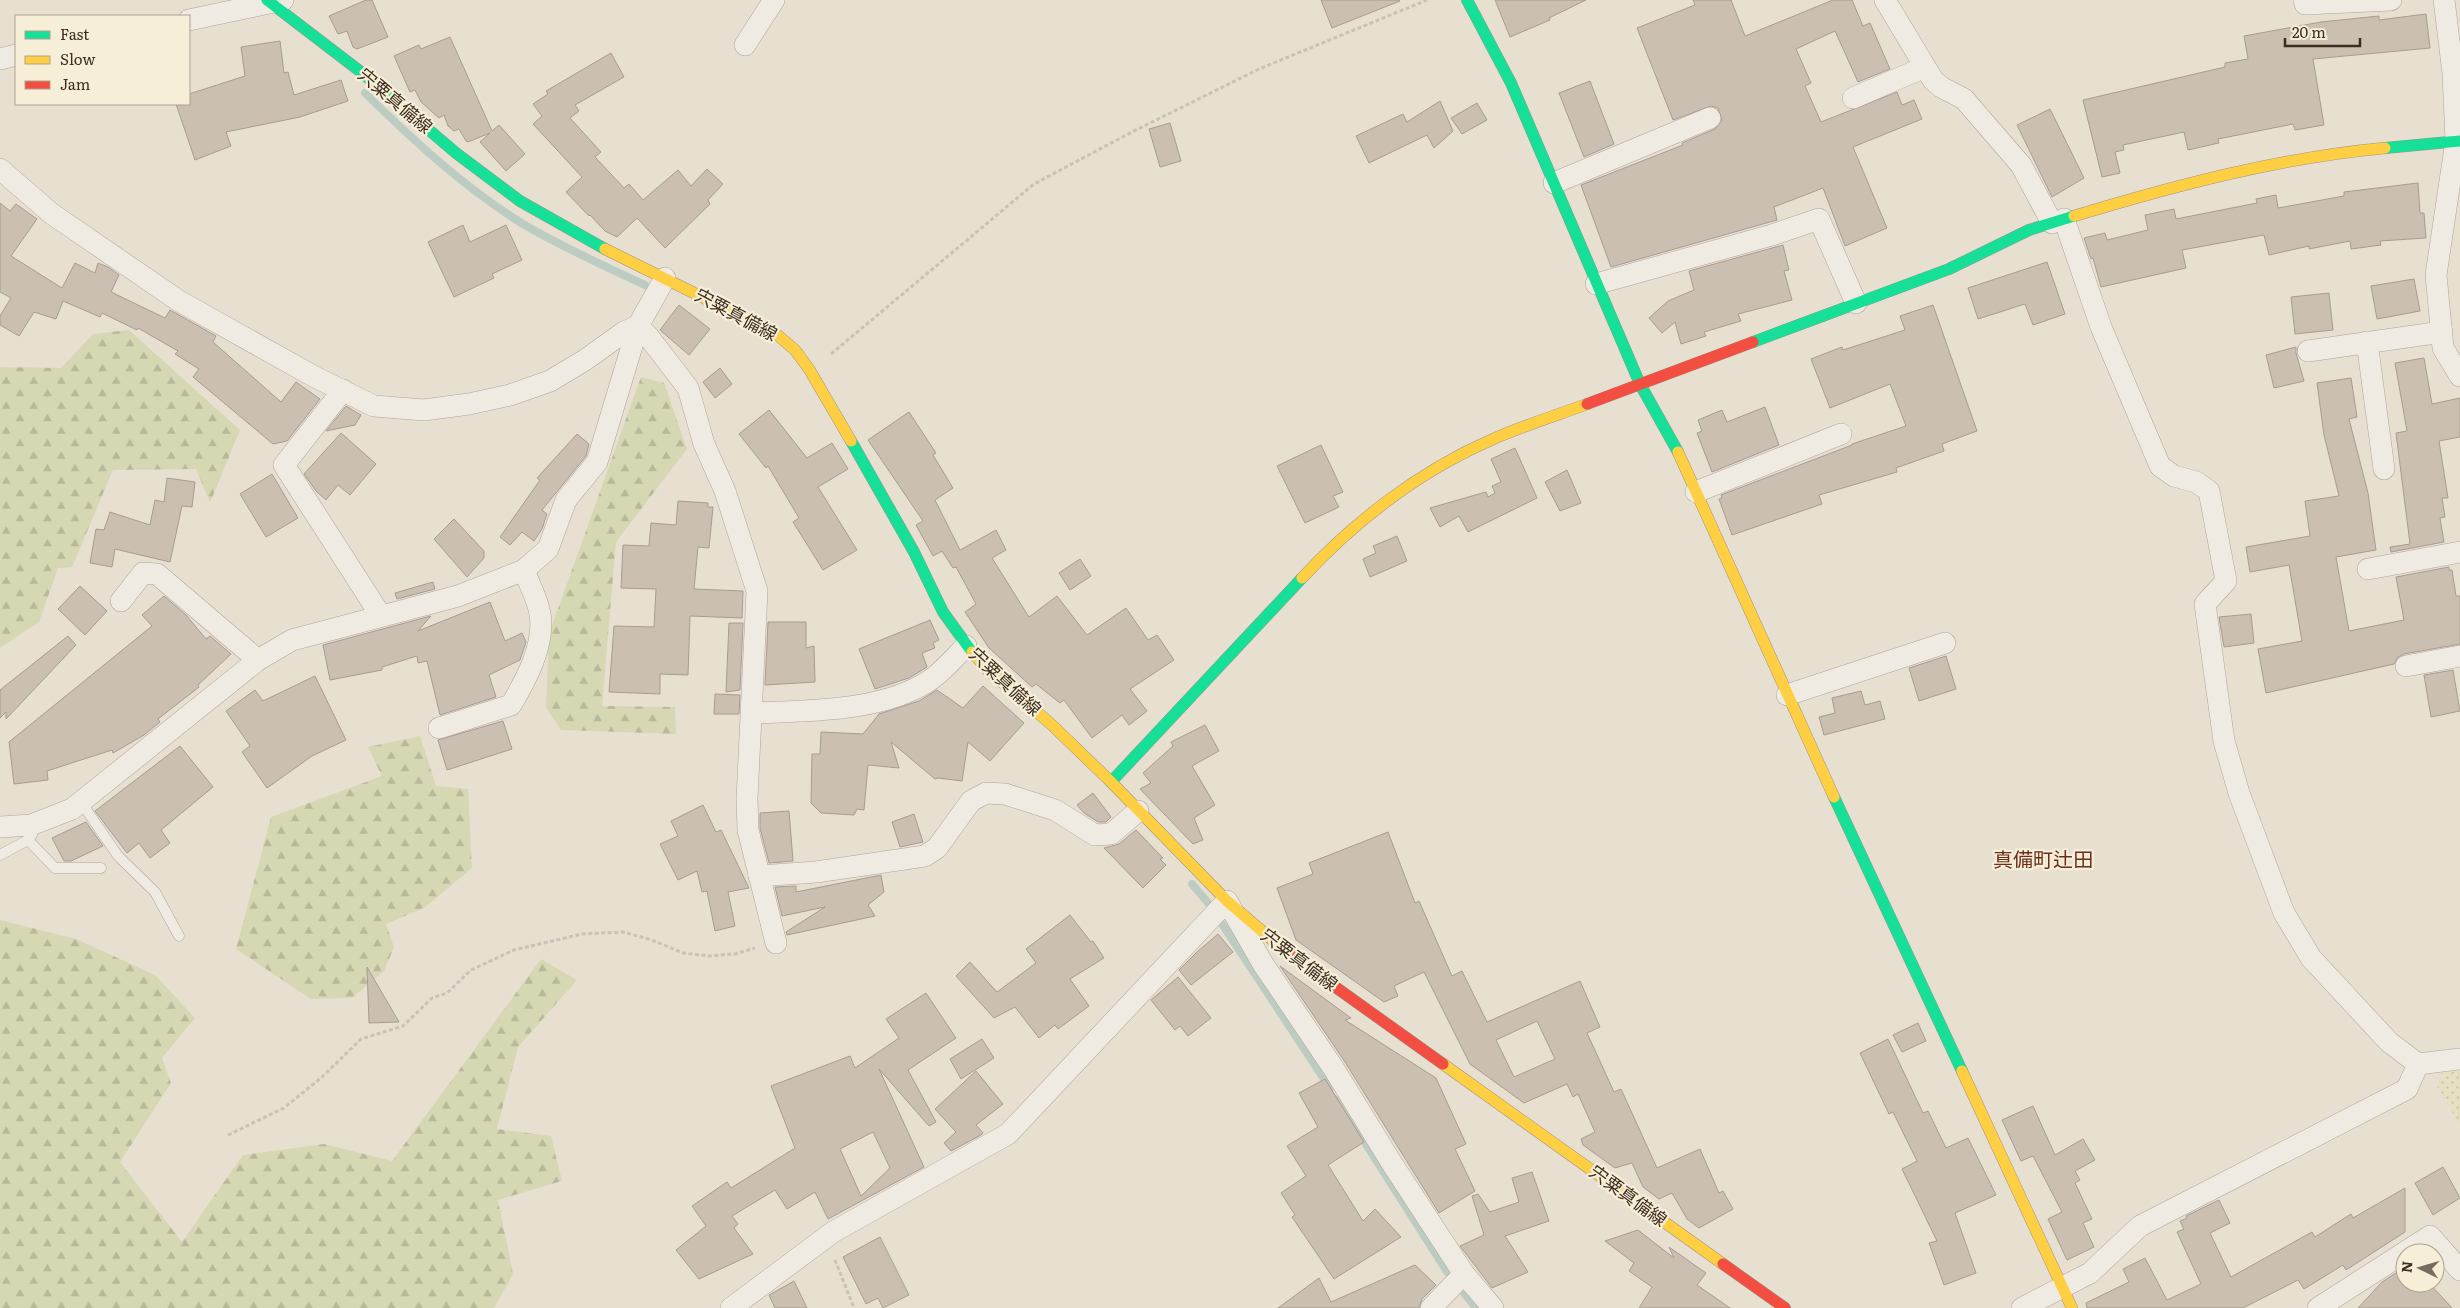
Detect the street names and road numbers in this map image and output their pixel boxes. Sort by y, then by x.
street label: 宍粟真備線 [353,61,439,139]
street label: 宍粟真備線 [691,281,783,347]
street label: 宍粟真備線 [964,640,1048,721]
street label: 宍粟真備線 [1256,921,1344,997]
street label: 宍粟真備線 [1585,1157,1673,1232]

